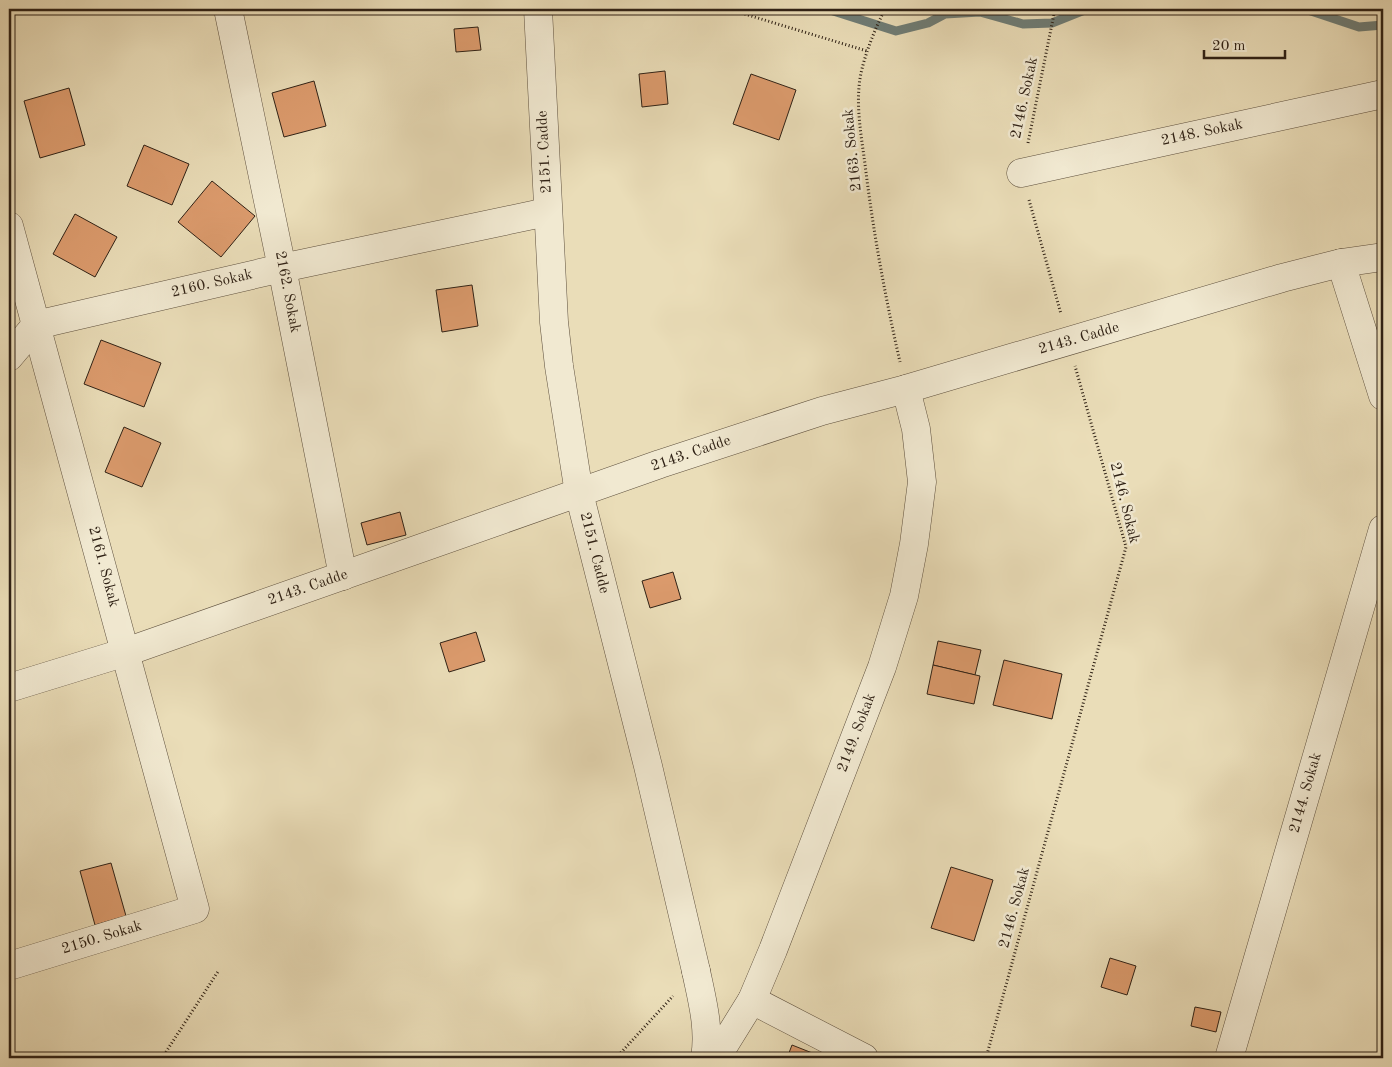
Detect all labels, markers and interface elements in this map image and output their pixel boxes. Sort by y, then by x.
scale bar [1204,28,1286,60]
text: 20 m [1212,39,1246,54]
street label: 2146. Sokak [1009,56,1041,140]
street label: 2163. Sokak [841,108,865,192]
street label: 2151. Cadde [535,110,555,194]
street label: 2148. Sokak [1160,117,1244,149]
street label: 2162. Sokak [272,250,302,334]
street label: 2160. Sokak [170,267,254,301]
street label: 2143. Cadde [1037,320,1121,358]
street label: 2143. Cadde [649,433,733,475]
street label: 2146. Sokak [1107,461,1141,545]
street label: 2151. Cadde [577,511,611,595]
street label: 2161. Sokak [85,525,121,609]
street label: 2143. Cadde [266,567,350,609]
street label: 2149. Sokak [835,691,879,774]
street label: 2144. Sokak [1287,751,1325,835]
street label: 2146. Sokak [997,866,1033,950]
street label: 2150. Sokak [60,919,144,957]

